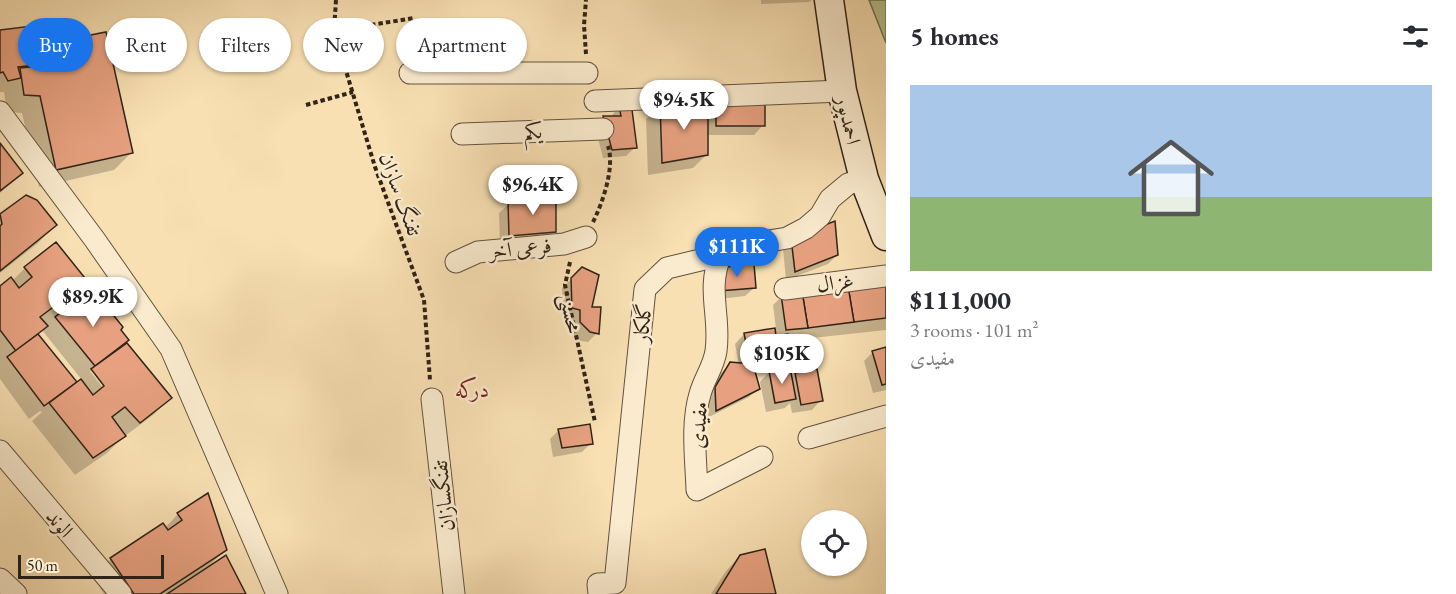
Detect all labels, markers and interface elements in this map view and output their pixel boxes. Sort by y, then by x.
chip: Buy [18,18,93,72]
chip: Rent [105,18,187,72]
chip: Filters [199,18,291,72]
chip: New [303,18,384,72]
chip: Apartment [396,18,527,72]
text: 5 homes [910,19,999,53]
icon: filters [1399,20,1432,53]
pin: $94.5K [635,80,733,131]
text: $94.5K [653,86,715,112]
street label: احمدپور [828,91,868,148]
street label: یکم [523,117,544,152]
icon: home [1117,124,1225,232]
street label: تفنگ سازان [373,149,429,240]
pin: $96.4K [484,165,582,216]
text: $96.4K [502,171,564,197]
pin: $111K [695,227,779,278]
street label: فرعی آخر [485,231,553,265]
text: $111K [709,233,765,259]
street label: غزال [815,266,855,300]
pin: $89.9K [44,277,142,328]
text: $89.9K [62,283,124,309]
text: $111,000 [910,283,1011,317]
street label: محسنی [552,291,588,336]
street label: گلکار [626,302,658,346]
text: 3 rooms · 101 m² [910,317,1038,343]
pin: $105K [740,334,824,385]
text: $105K [754,340,810,366]
text: مفیدی [910,345,955,371]
district label: درکه [455,375,489,404]
street label: مفیدی [683,401,713,449]
street label: تفنگسازان [426,458,460,533]
street label: الوند [40,503,80,543]
map controls [801,510,867,576]
button: locate [801,510,867,576]
scale bar [18,552,164,580]
text: 50 m [27,555,58,576]

